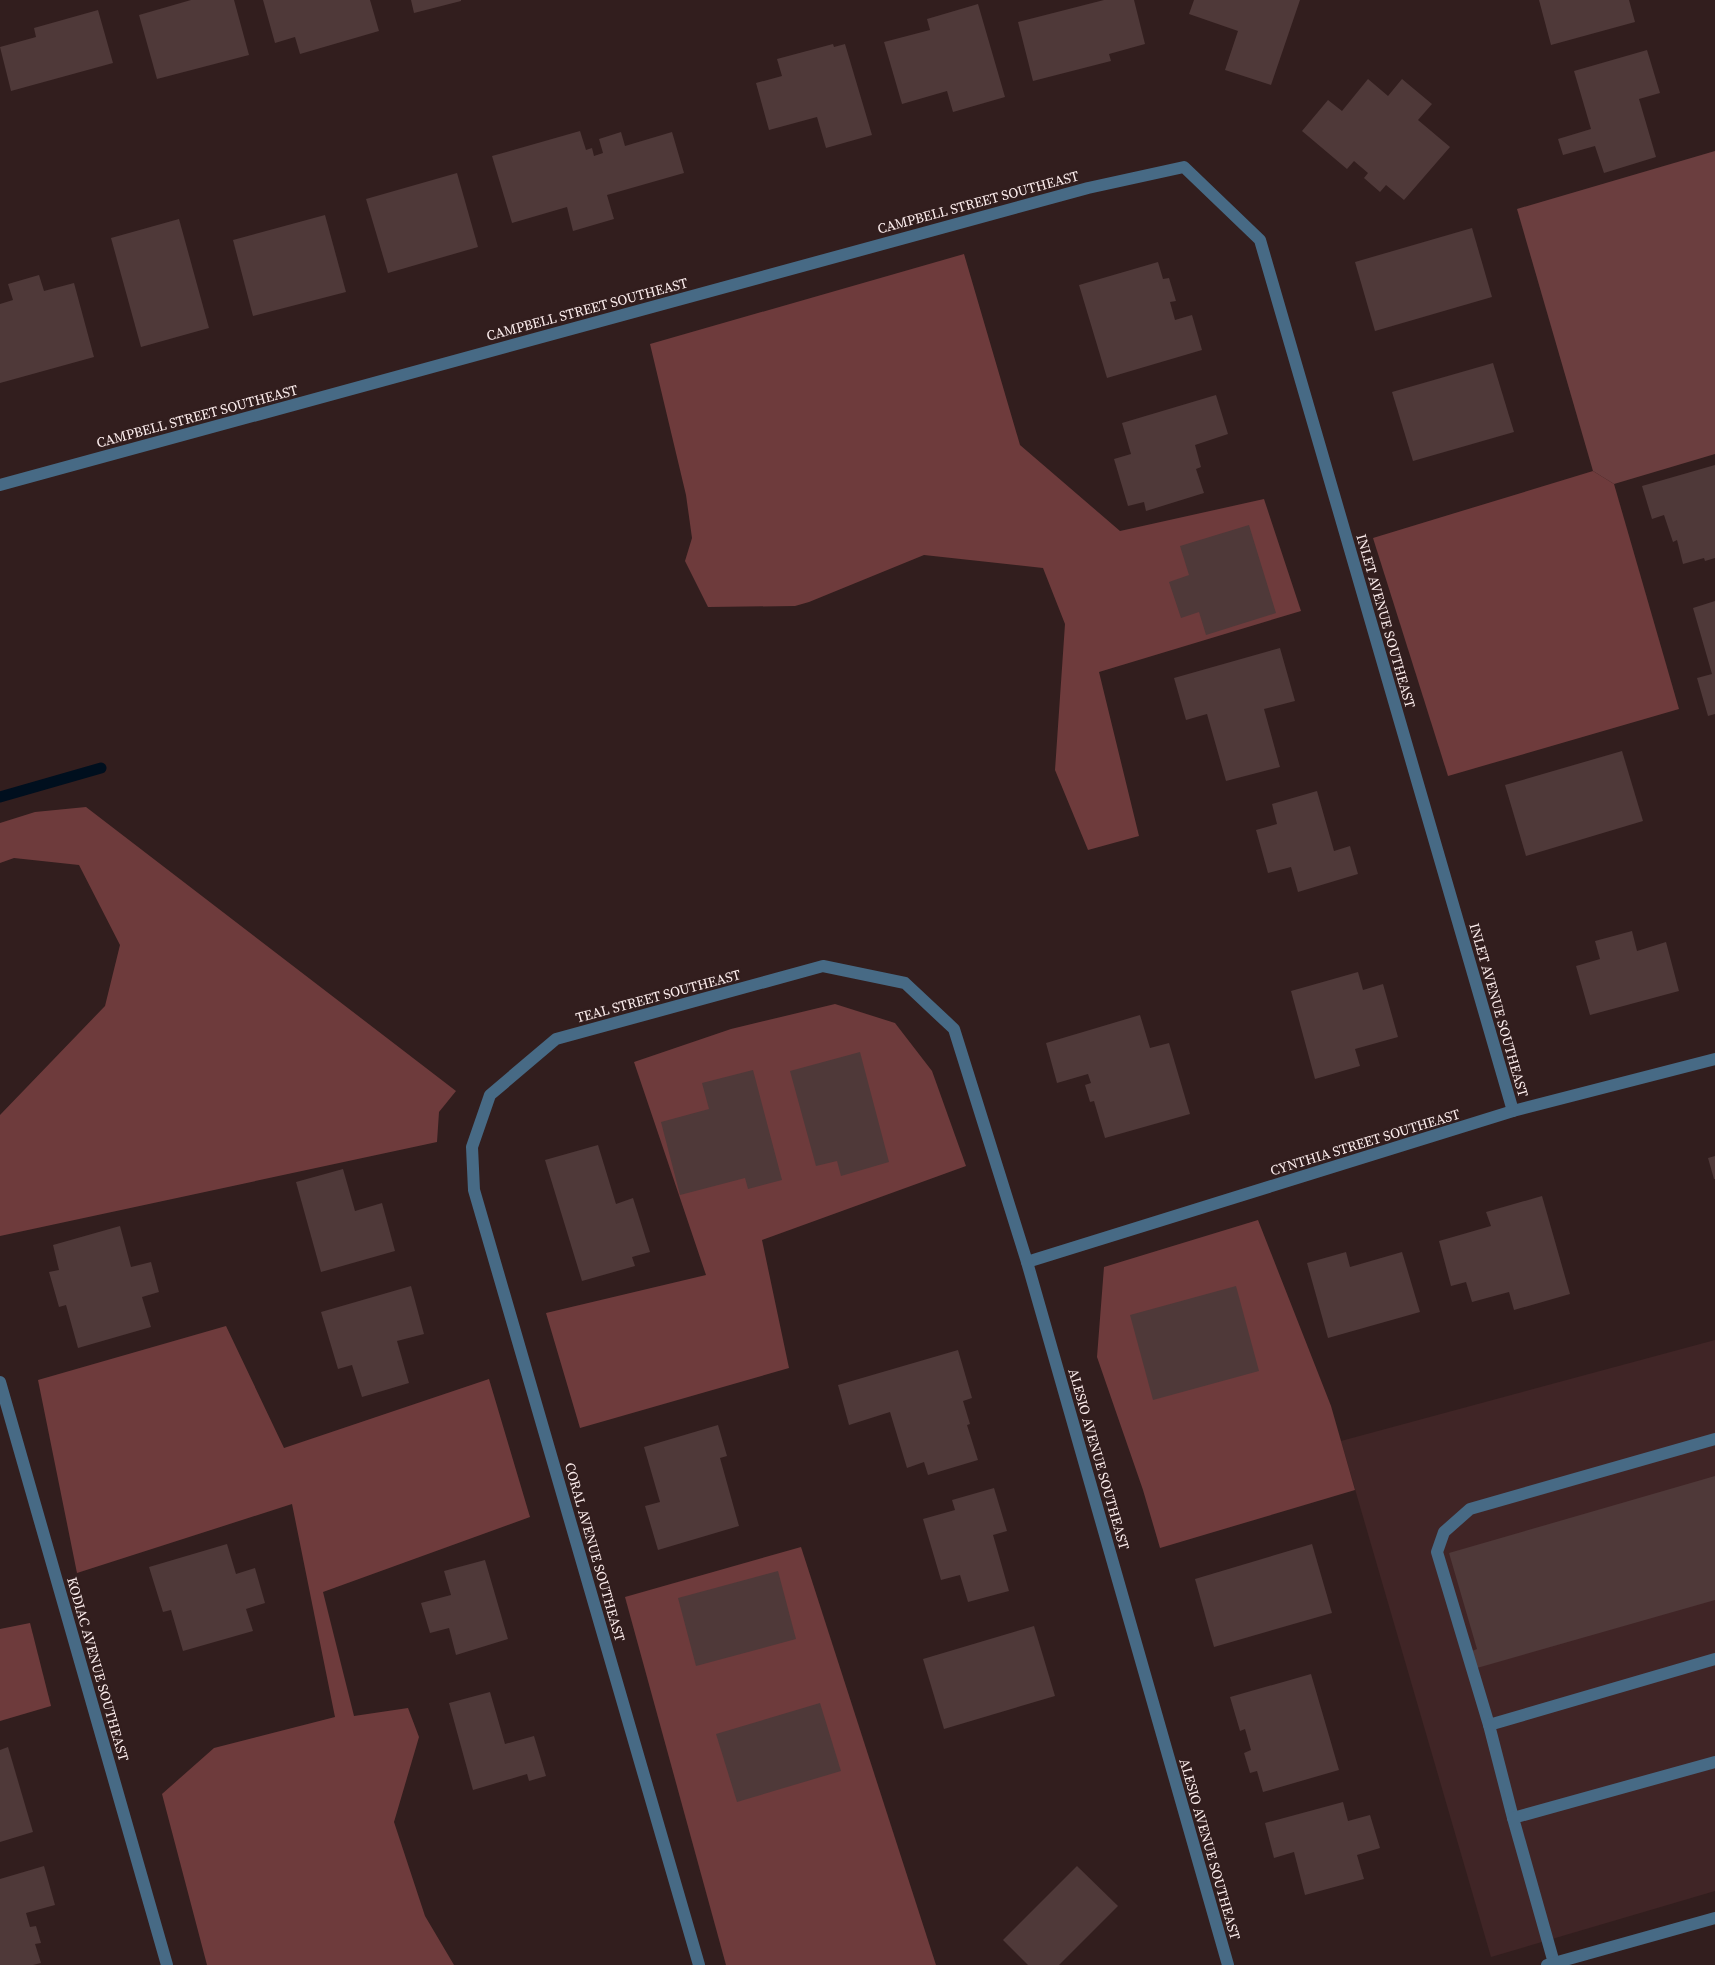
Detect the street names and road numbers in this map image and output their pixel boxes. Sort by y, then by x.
street label: CAMPBELL STREET SOUTHEAST [875,165,1081,239]
street label: CAMPBELL STREET SOUTHEAST [484,272,690,346]
street label: CAMPBELL STREET SOUTHEAST [94,379,300,453]
street label: INLET AVENUE SOUTHEAST [1352,532,1421,711]
street label: INLET AVENUE SOUTHEAST [1465,921,1534,1100]
street label: TEAL STREET SOUTHEAST [573,964,743,1028]
street label: CYNTHIA STREET SOUTHEAST [1268,1103,1463,1180]
street label: ALESIO AVENUE SOUTHEAST [1064,1366,1135,1552]
street label: CORAL AVENUE SOUTHEAST [560,1460,630,1644]
street label: KODIAC AVENUE SOUTHEAST [62,1575,134,1764]
street label: ALESIO AVENUE SOUTHEAST [1175,1756,1246,1942]

